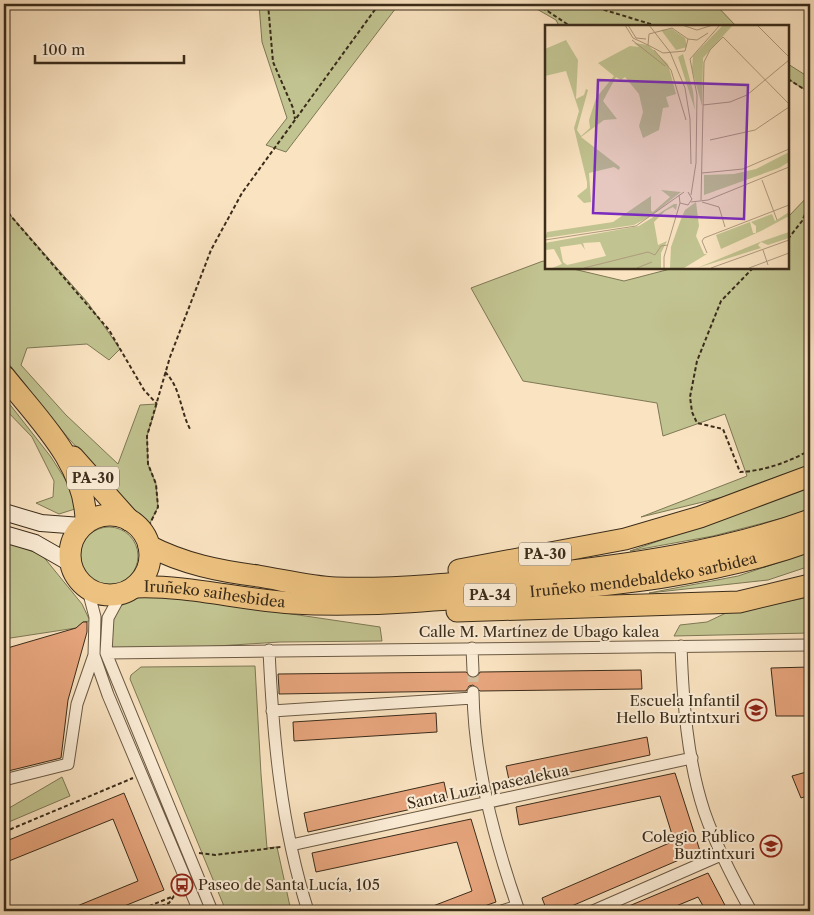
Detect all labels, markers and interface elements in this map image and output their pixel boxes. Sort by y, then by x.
inset map [545,25,789,269]
scale bar [35,32,184,64]
text: 100 m [42,40,85,59]
road number: PA-30 [67,466,119,489]
road number: PA-30 [519,542,571,566]
street label: Iruñeko mendebaldeko sarbidea [529,548,759,601]
street label: Iruñeko saihesbidea [144,577,286,611]
road number: PA-34 [464,584,516,606]
street label: Calle M. Martínez de Ubago kalea [419,622,659,641]
place label: Escuela Infantil Hello Buztintxuri [616,691,741,727]
school or university icon: Escuela Infantil Hello Buztintxuri [744,698,768,722]
street label: Santa Luzia pasealekua [405,760,571,813]
place label: Colegio Público Buztintxuri [642,827,755,863]
school or university icon: Colegio Público Buztintxuri [759,834,783,858]
bus stop icon: Paseo de Santa Lucía, 105 [170,873,194,897]
place label: Paseo de Santa Lucía, 105 [198,875,380,894]

